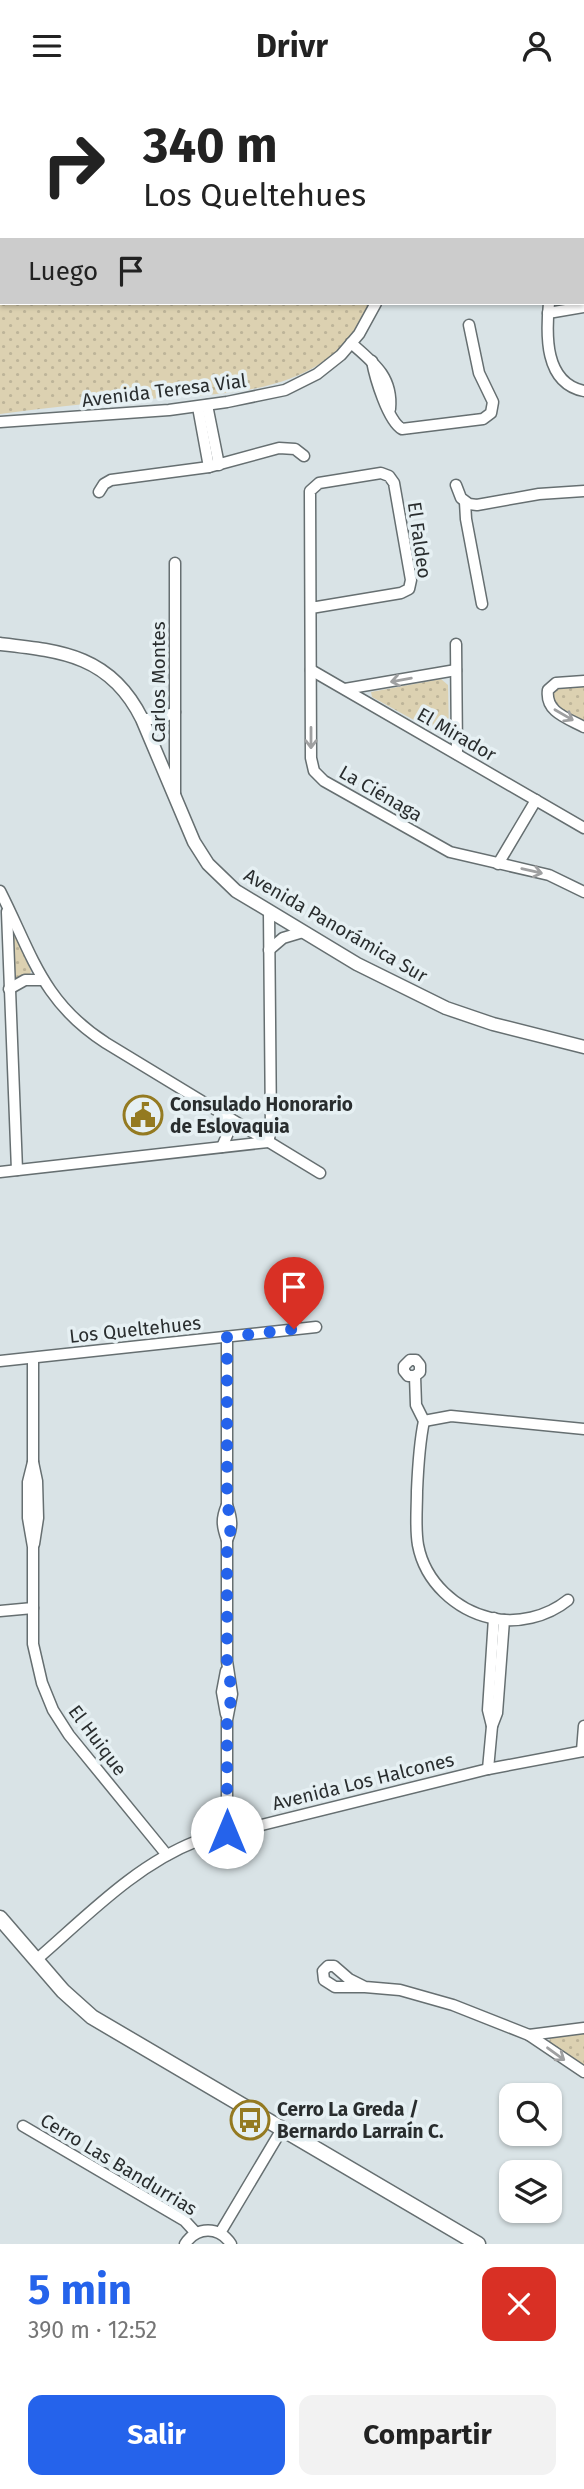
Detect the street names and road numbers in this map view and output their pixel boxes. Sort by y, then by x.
street label: Avenida Teresa Vial [80,369,248,412]
street label: El Faldeo [403,500,436,580]
street label: Carlos Montes [147,621,170,743]
street label: El Mirador [413,703,501,767]
street label: La Ciénaga [335,760,426,826]
street label: Avenida Panorámica Sur [240,863,432,988]
street label: Los Queltehues [68,1311,202,1348]
street label: El Huique [64,1700,132,1780]
street label: Avenida Los Halcones [270,1748,456,1815]
street label: Cerro Las Bandurrias [36,2109,201,2220]

